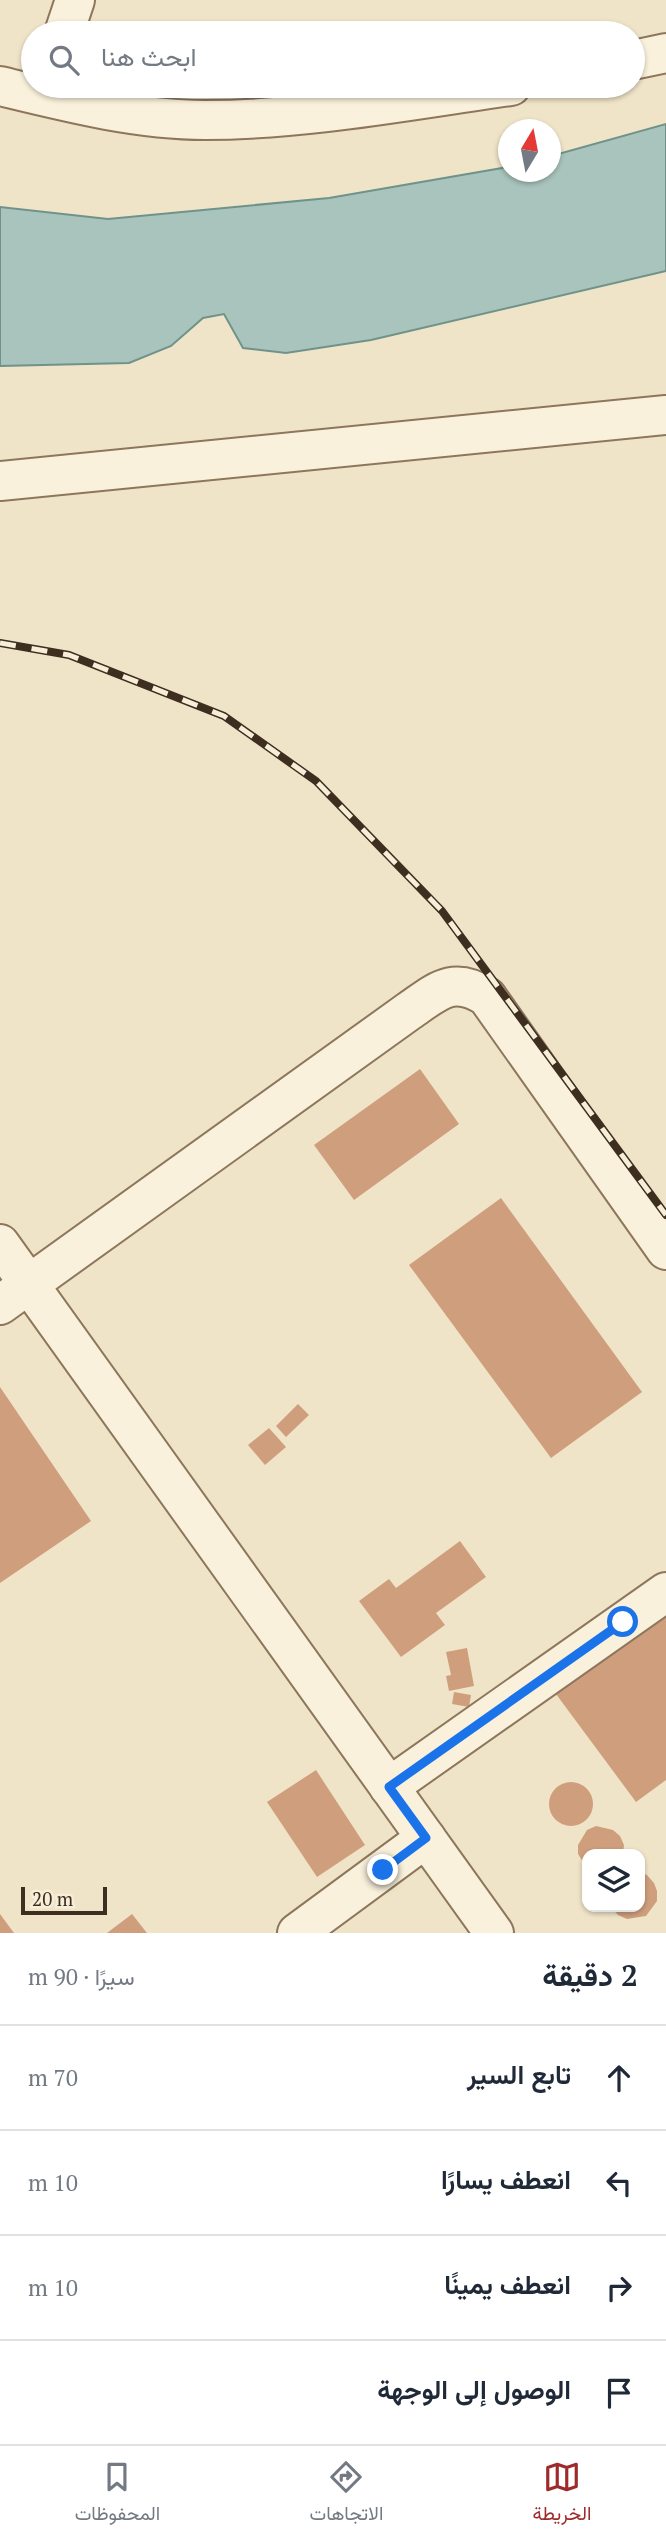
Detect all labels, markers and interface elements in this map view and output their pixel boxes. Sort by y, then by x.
search box [21,21,645,98]
text: ابحث هنا [101,39,197,73]
icon: search [45,41,83,79]
north arrow [498,119,561,182]
route start [607,1606,638,1637]
map controls [582,1849,645,1912]
button: layers [582,1849,645,1912]
route end [367,1854,398,1885]
scale bar [21,1884,107,1916]
text: 20 m [32,1886,73,1911]
text: 2 دقيقة [542,1955,638,1995]
text: سيرًا · 90 m [28,1961,135,1992]
text: تابع السير [467,2057,571,2091]
icon: ahead [600,2059,638,2097]
text: 70 m [28,2062,78,2093]
text: انعطف يسارًا [441,2162,571,2196]
icon: left [600,2164,638,2202]
text: 10 m [28,2167,78,2198]
text: انعطف يمينًا [444,2267,571,2301]
icon: right [600,2269,638,2307]
text: 10 m [28,2272,78,2303]
text: الوصول إلى الوجهة [377,2372,571,2406]
icon: arrive [600,2374,638,2412]
tab: المحفوظات [75,2458,160,2530]
tab: الاتجاهات [310,2458,383,2530]
tab: الخريطة [533,2458,591,2530]

